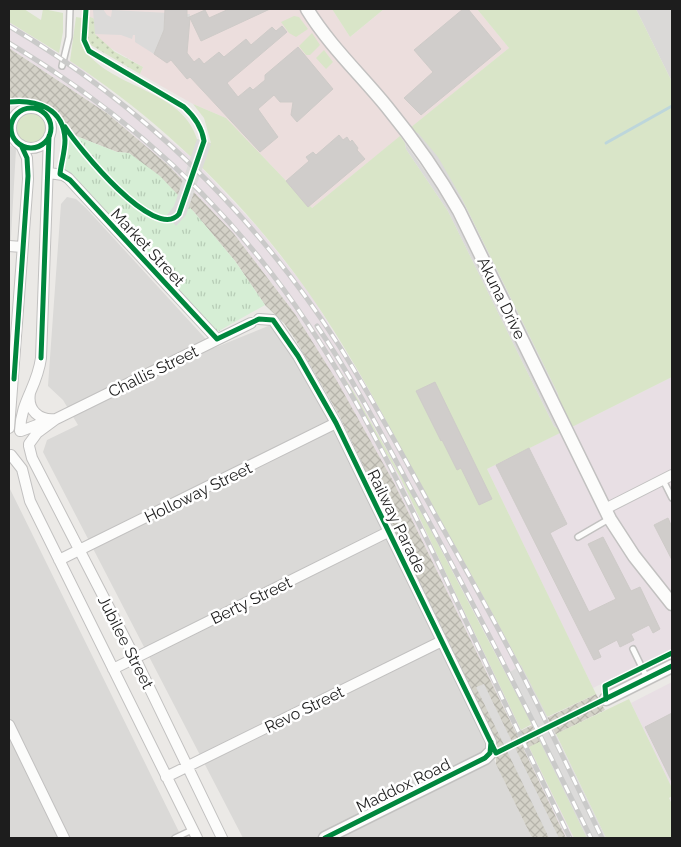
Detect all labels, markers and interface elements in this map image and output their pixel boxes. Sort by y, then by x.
street label: Market Street [107,204,189,291]
street label: Akuna Drive [473,254,530,342]
street label: Challis Street [105,341,202,401]
street label: Holloway Street [141,458,256,527]
street label: Railway Parade [363,467,430,576]
street label: Berty Street [208,572,295,628]
street label: Jubilee Street [94,592,157,693]
street label: Revo Street [262,682,347,737]
street label: Maddox Road [353,754,453,816]

